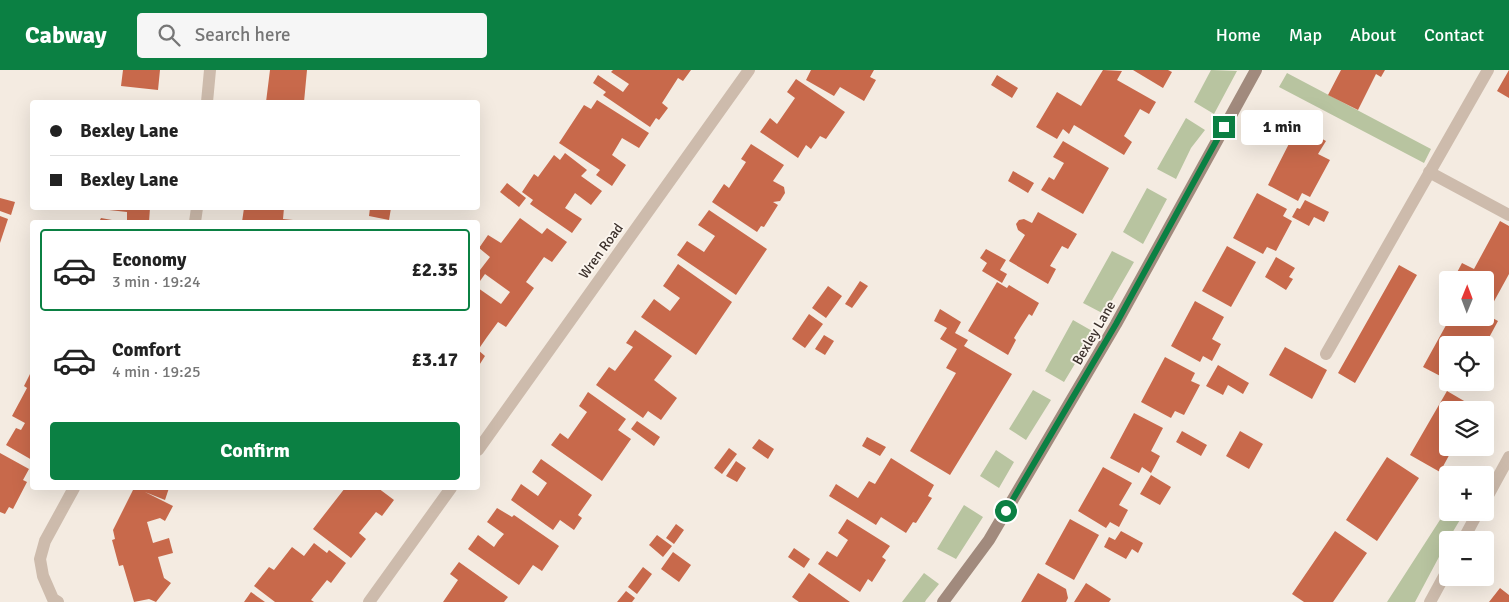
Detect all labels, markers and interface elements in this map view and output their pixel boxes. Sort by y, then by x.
search box [137,13,487,58]
text: Cabway [25,20,107,50]
icon: search [155,21,183,49]
text: Search here [195,23,291,47]
text: Home [1216,24,1261,46]
text: Map [1289,24,1322,46]
text: About [1350,24,1396,46]
text: Contact [1424,24,1484,46]
callout: 1 min [1242,110,1324,144]
route end [1213,116,1235,138]
text: 1 min [1263,117,1301,137]
text: Bexley Lane [80,119,178,143]
text: Bexley Lane [80,168,178,192]
street label: Wren Road [575,220,627,282]
icon: car [52,248,97,293]
text: Economy [112,248,186,272]
text: £2.35 [412,258,458,282]
north arrow [1439,271,1494,326]
map controls [1439,271,1494,586]
text: 3 min · 19:24 [112,272,201,292]
street label: Bexley Lane [1069,298,1119,368]
button: locate [1439,336,1494,391]
icon: car [52,338,97,383]
text: Comfort [112,338,181,362]
text: £3.17 [412,348,458,372]
text: 4 min · 19:25 [112,362,201,382]
button: layers [1439,401,1494,456]
button: Confirm [50,422,460,480]
button: + [1439,466,1494,521]
route start [995,500,1017,522]
button: − [1439,531,1494,586]

